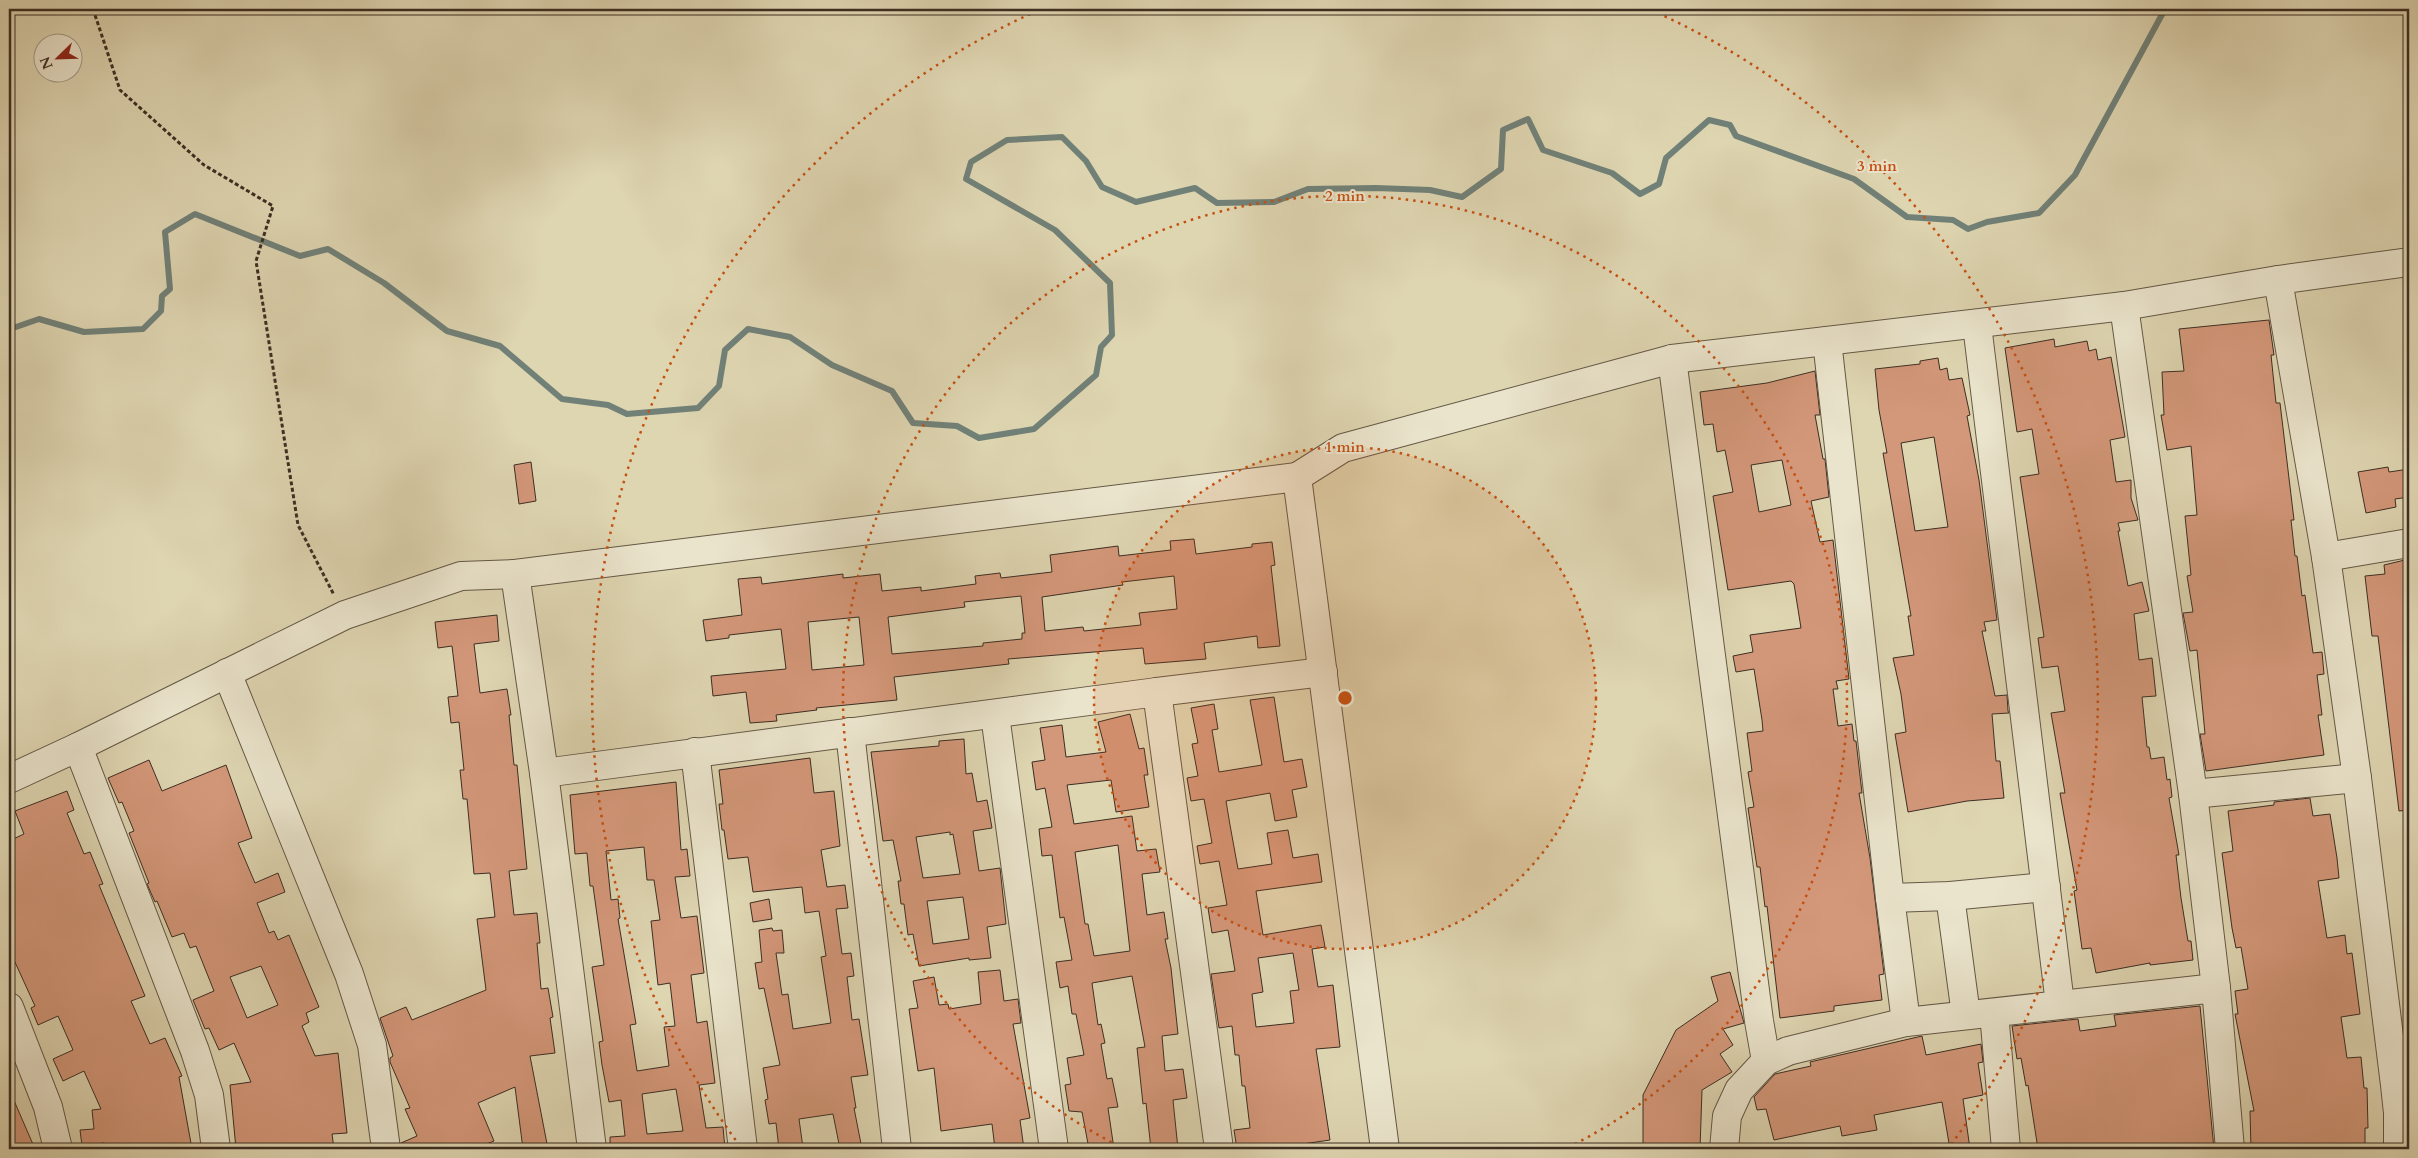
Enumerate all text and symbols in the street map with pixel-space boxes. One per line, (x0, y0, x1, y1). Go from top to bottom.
north arrow (32, 32, 82, 82)
text: N (35, 54, 58, 72)
text: 3 min (1857, 156, 1897, 176)
text: 2 min (1325, 186, 1365, 206)
text: 1 min (1325, 437, 1365, 457)
centre of rings (1336, 689, 1354, 707)

